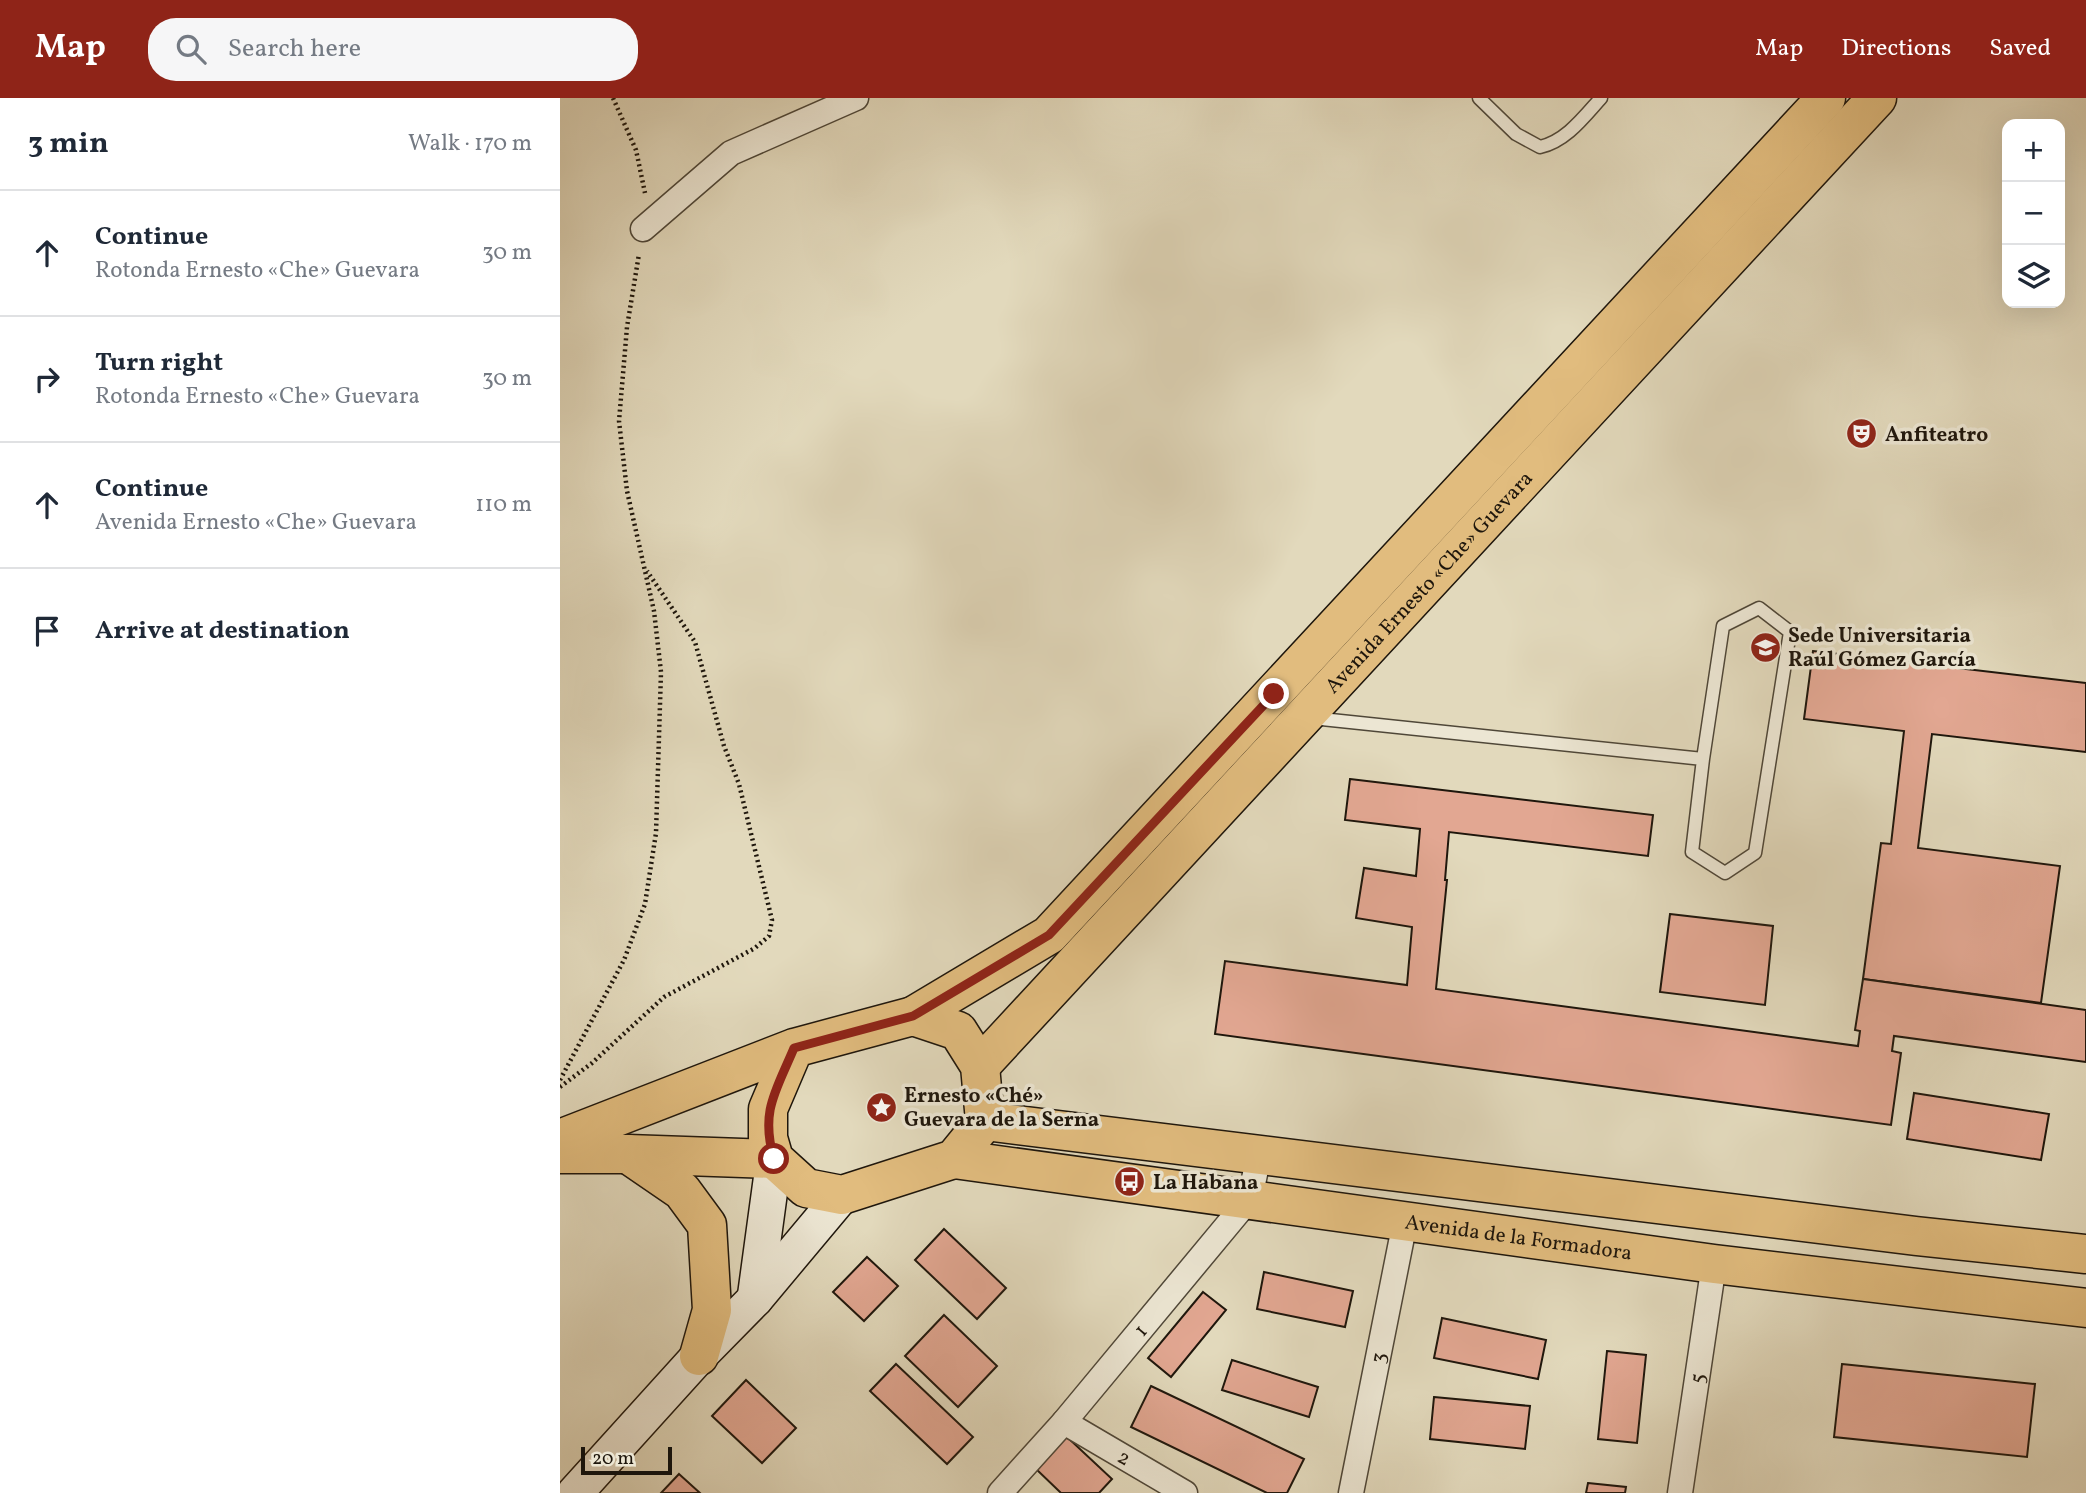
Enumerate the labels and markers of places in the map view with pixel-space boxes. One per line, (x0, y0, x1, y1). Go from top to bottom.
theatre icon: Anfiteatro (1845, 417, 1879, 451)
place label: Anfiteatro (1885, 421, 1988, 450)
place label: Sede Universitaria Raúl Gómez García (1788, 622, 1976, 675)
school or university icon: Sede Universitaria Raúl Gómez García (1748, 630, 1782, 664)
place label: Ernesto «Ché» Guevara de la Serna (904, 1082, 1099, 1135)
place icon: Ernesto «Ché» Guevara de la Serna (864, 1090, 898, 1124)
bus stop icon: La Habana (1113, 1165, 1147, 1199)
place label: La Habana (1153, 1169, 1259, 1198)

